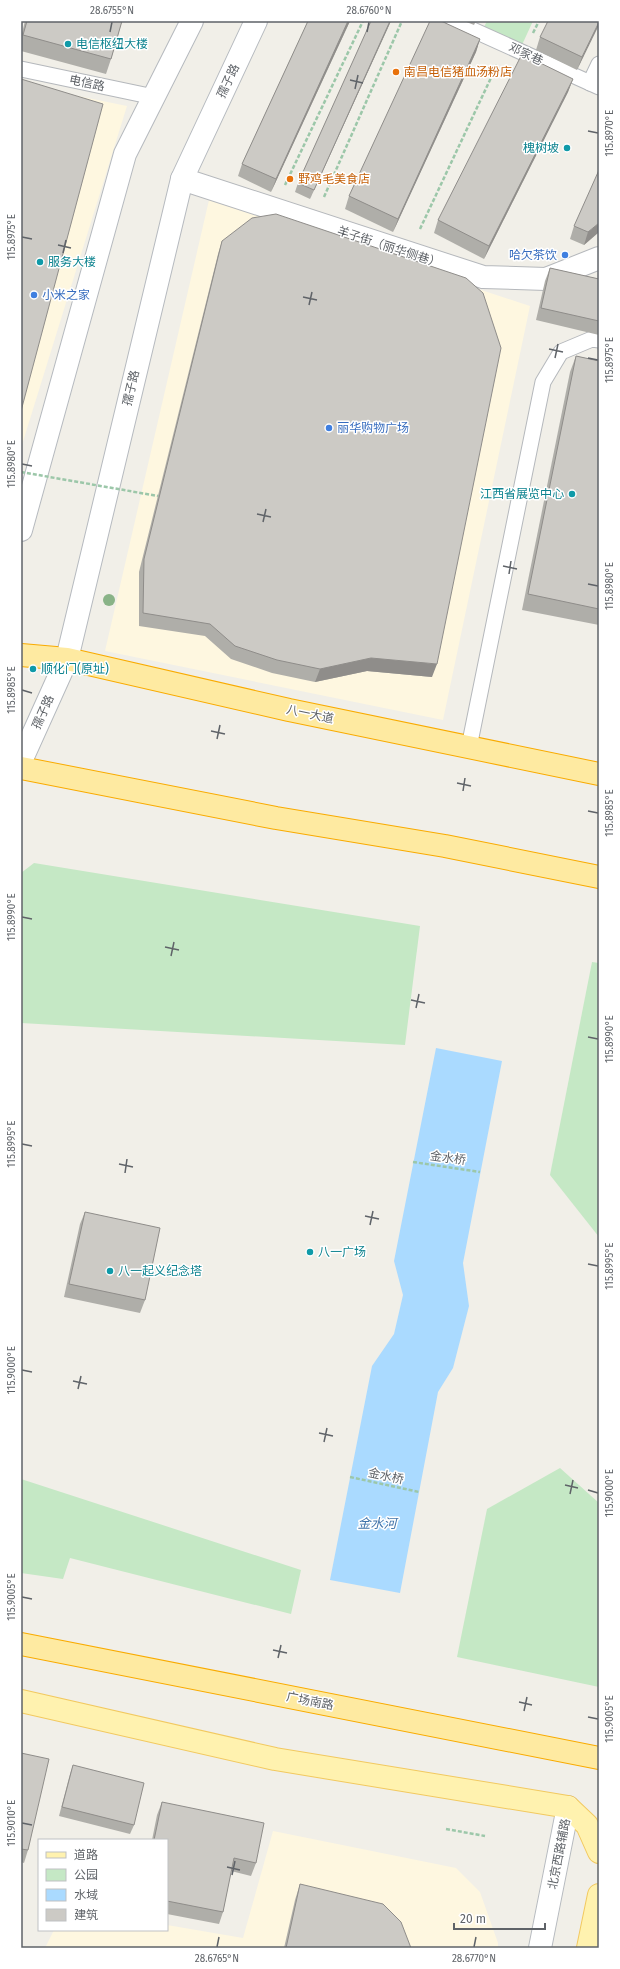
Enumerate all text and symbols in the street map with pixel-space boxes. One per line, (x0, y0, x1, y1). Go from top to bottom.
text: 28.6755°N (90, 5, 134, 17)
text: 28.6760°N (346, 5, 392, 17)
place label: 电信枢纽大楼 (76, 37, 148, 51)
marker: 电信枢纽大楼 (63, 39, 73, 49)
street label: 邓家巷 (507, 40, 545, 68)
street label: 孺子路 (214, 62, 242, 100)
place label: 南昌电信猪血汤粉店 (404, 65, 512, 79)
marker: 南昌电信猪血汤粉店 (391, 67, 401, 77)
street label: 电信路 (68, 72, 106, 94)
text: 115.8970°E (604, 110, 616, 156)
place label: 槐树坡 (523, 141, 559, 155)
marker: 槐树坡 (562, 143, 572, 153)
place label: 野鸡毛美食店 (298, 172, 370, 186)
marker: 野鸡毛美食店 (285, 174, 295, 184)
text: 115.8975°E (6, 214, 18, 260)
street label: 羊子街（丽华侧巷） (335, 224, 443, 270)
place label: 哈欠茶饮 (509, 248, 557, 262)
marker: 哈欠茶饮 (560, 250, 570, 260)
place label: 服务大楼 (48, 255, 96, 269)
marker: 服务大楼 (35, 257, 45, 267)
place label: 小米之家 (42, 288, 90, 302)
marker: 小米之家 (29, 290, 39, 300)
text: 115.8975°E (604, 337, 616, 383)
street label: 孺子路 (120, 369, 142, 407)
place label: 丽华购物广场 (337, 421, 409, 435)
marker: 丽华购物广场 (324, 423, 334, 433)
text: 115.8980°E (6, 440, 18, 488)
place label: 江西省展览中心 (480, 487, 564, 501)
marker: 江西省展览中心 (567, 489, 577, 499)
text: 115.8980°E (604, 562, 616, 610)
place label: 顺化门(原址) (41, 662, 109, 676)
marker: 顺化门(原址) (28, 664, 38, 674)
text: 115.8985°E (6, 666, 18, 714)
street label: 孺子路 (29, 693, 57, 731)
street label: 八一大道 (285, 702, 335, 726)
text: 115.8985°E (604, 789, 616, 837)
text: 115.8990°E (6, 893, 18, 941)
text: 115.8990°E (604, 1015, 616, 1063)
text: 115.8995°E (6, 1120, 18, 1168)
street label: 金水桥 (429, 1149, 467, 1167)
text: 115.8995°E (604, 1242, 616, 1290)
place label: 八一广场 (318, 1245, 366, 1259)
marker: 八一广场 (305, 1247, 315, 1257)
place label: 八一起义纪念塔 (118, 1264, 202, 1278)
marker: 八一起义纪念塔 (105, 1266, 115, 1276)
text: 115.9000°E (6, 1346, 18, 1394)
street label: 金水桥 (367, 1465, 405, 1487)
text: 115.9000°E (604, 1469, 616, 1517)
water label: 金水河 (357, 1516, 399, 1531)
text: 115.9005°E (6, 1573, 18, 1621)
street label: 广场南路 (285, 1690, 335, 1712)
text: 115.9005°E (604, 1695, 616, 1743)
text: 115.9010°E (6, 1800, 18, 1846)
street label: 北京西路辅路 (545, 1817, 573, 1891)
legend (38, 1839, 168, 1931)
text: 道路 (74, 1848, 98, 1862)
text: 公园 (74, 1868, 98, 1882)
text: 水域 (74, 1888, 98, 1902)
scale bar (454, 1905, 545, 1931)
text: 建筑 (74, 1908, 98, 1922)
text: 20 m (460, 1912, 486, 1926)
text: 28.6765°N (195, 1953, 239, 1965)
text: 28.6770°N (452, 1953, 496, 1965)

